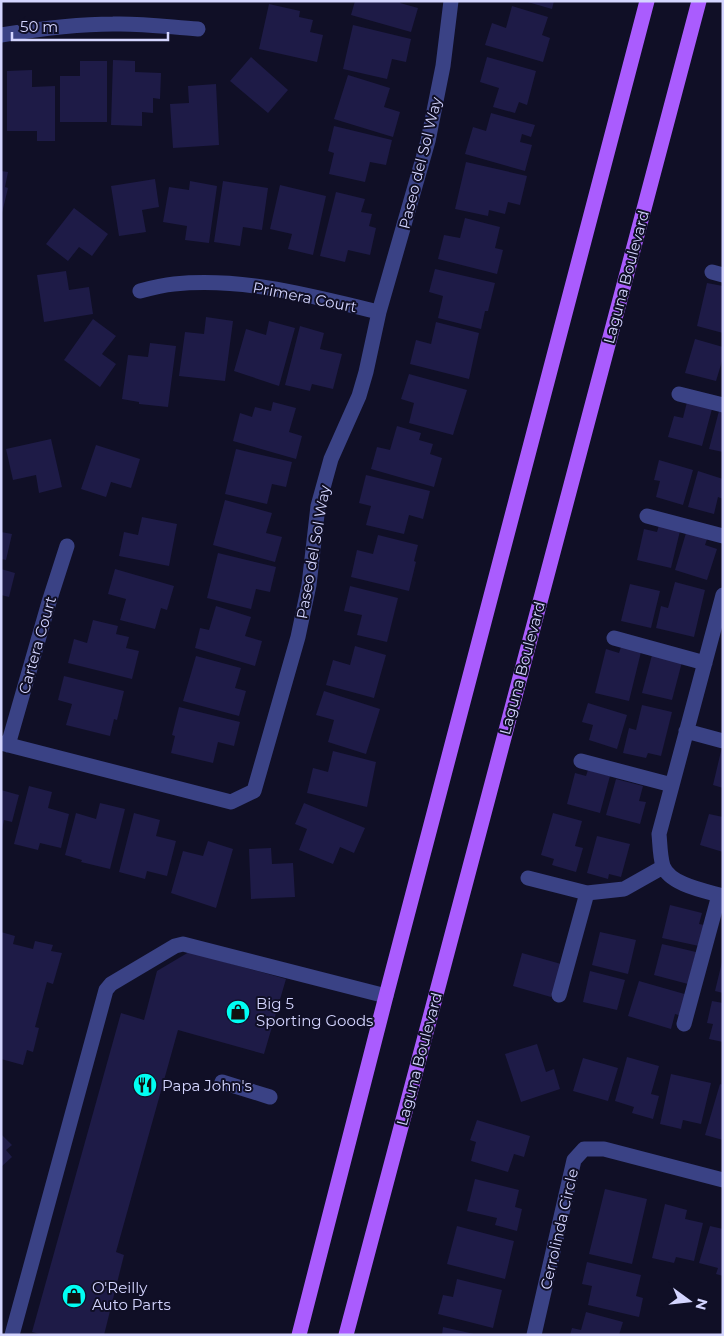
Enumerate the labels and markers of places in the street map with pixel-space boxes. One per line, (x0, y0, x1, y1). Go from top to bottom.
place label: Big 5 Sporting Goods (256, 994, 373, 1030)
shop icon: Big 5 Sporting Goods (225, 999, 251, 1025)
restaurant icon: Papa John's (132, 1072, 158, 1098)
place label: Papa John's (162, 1076, 252, 1095)
place label: O'Reilly Auto Parts (92, 1278, 171, 1314)
shop icon: O'Reilly Auto Parts (61, 1283, 87, 1309)

